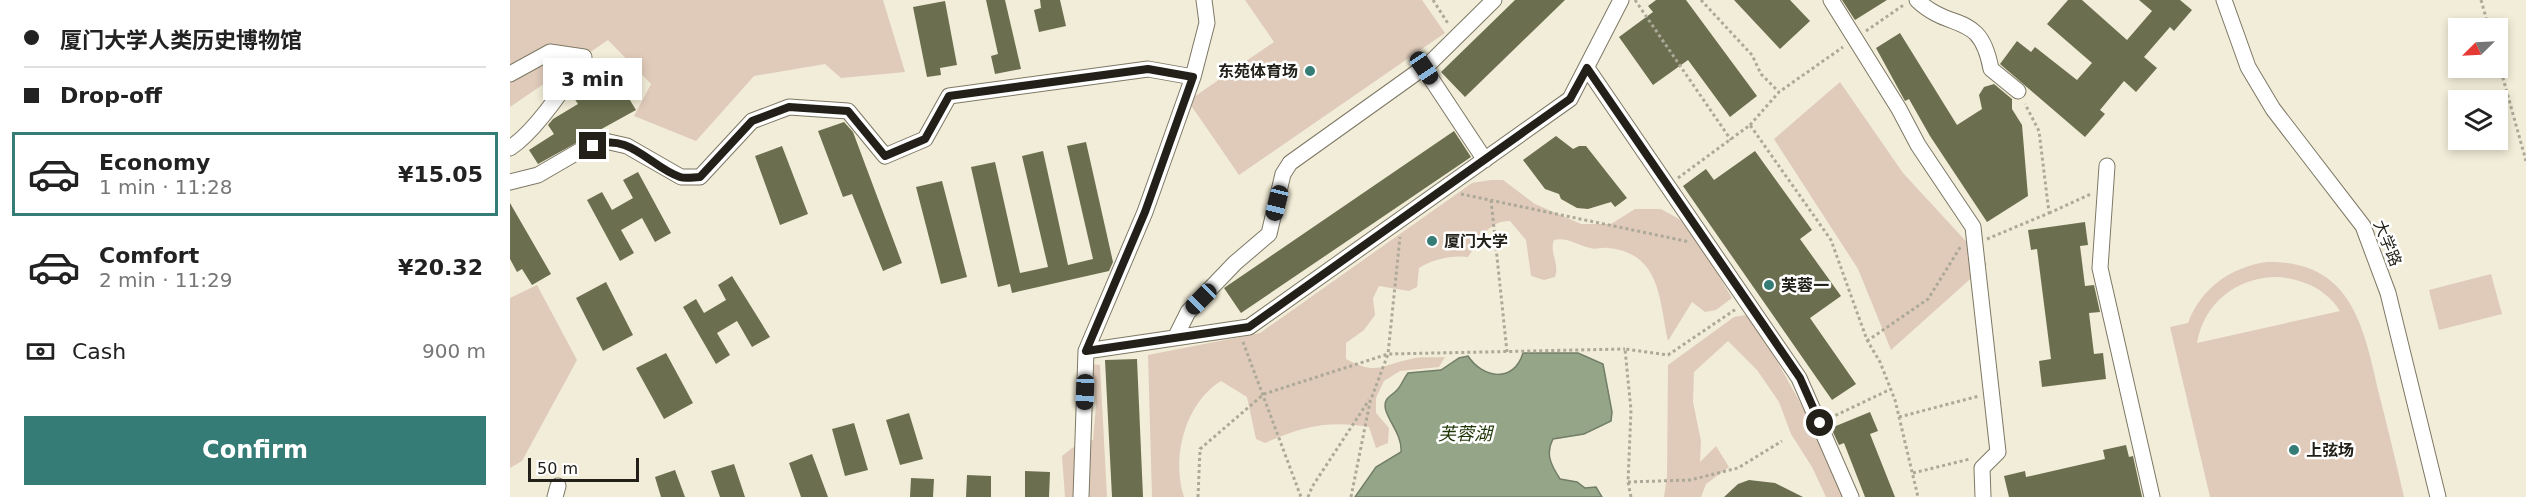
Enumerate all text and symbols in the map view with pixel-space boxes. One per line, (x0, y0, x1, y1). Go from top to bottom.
north arrow (2448, 18, 2508, 78)
map controls (2448, 18, 2508, 150)
text: 厦门大学人类历史博物馆 (60, 28, 302, 53)
car (1406, 48, 1442, 88)
callout: 3 min (544, 59, 642, 101)
place label: 东苑体育场 (1218, 62, 1298, 81)
marker: 东苑体育场 (1303, 64, 1317, 78)
text: 3 min (561, 67, 624, 91)
text: Drop-off (60, 83, 162, 108)
button: layers (2448, 90, 2508, 150)
route end (579, 132, 606, 159)
icon: car (27, 147, 81, 201)
text: Economy (99, 150, 210, 175)
text: ¥15.05 (398, 162, 483, 187)
text: 1 min · 11:28 (99, 175, 233, 199)
car (1264, 183, 1290, 223)
street label: 大学路 (2370, 217, 2405, 269)
place label: 厦门大学 (1444, 232, 1508, 251)
marker: 厦门大学 (1425, 234, 1439, 248)
icon: car (27, 240, 81, 294)
text: Comfort (99, 243, 199, 268)
text: ¥20.32 (398, 255, 483, 280)
text: 2 min · 11:29 (99, 268, 233, 292)
place label: 芙蓉一 (1781, 276, 1829, 295)
marker: 芙蓉一 (1762, 278, 1776, 292)
car (1182, 280, 1220, 318)
icon: cash (24, 335, 57, 368)
text: Cash (72, 339, 126, 364)
text: 900 m (422, 339, 486, 363)
car (1075, 374, 1095, 410)
route start (1806, 409, 1833, 436)
button: Confirm (24, 416, 486, 485)
water label: 芙蓉湖 (1438, 423, 1495, 444)
place label: 上弦场 (2306, 441, 2354, 460)
marker: 上弦场 (2287, 443, 2301, 457)
scale bar (528, 455, 639, 482)
text: 50 m (537, 459, 578, 478)

